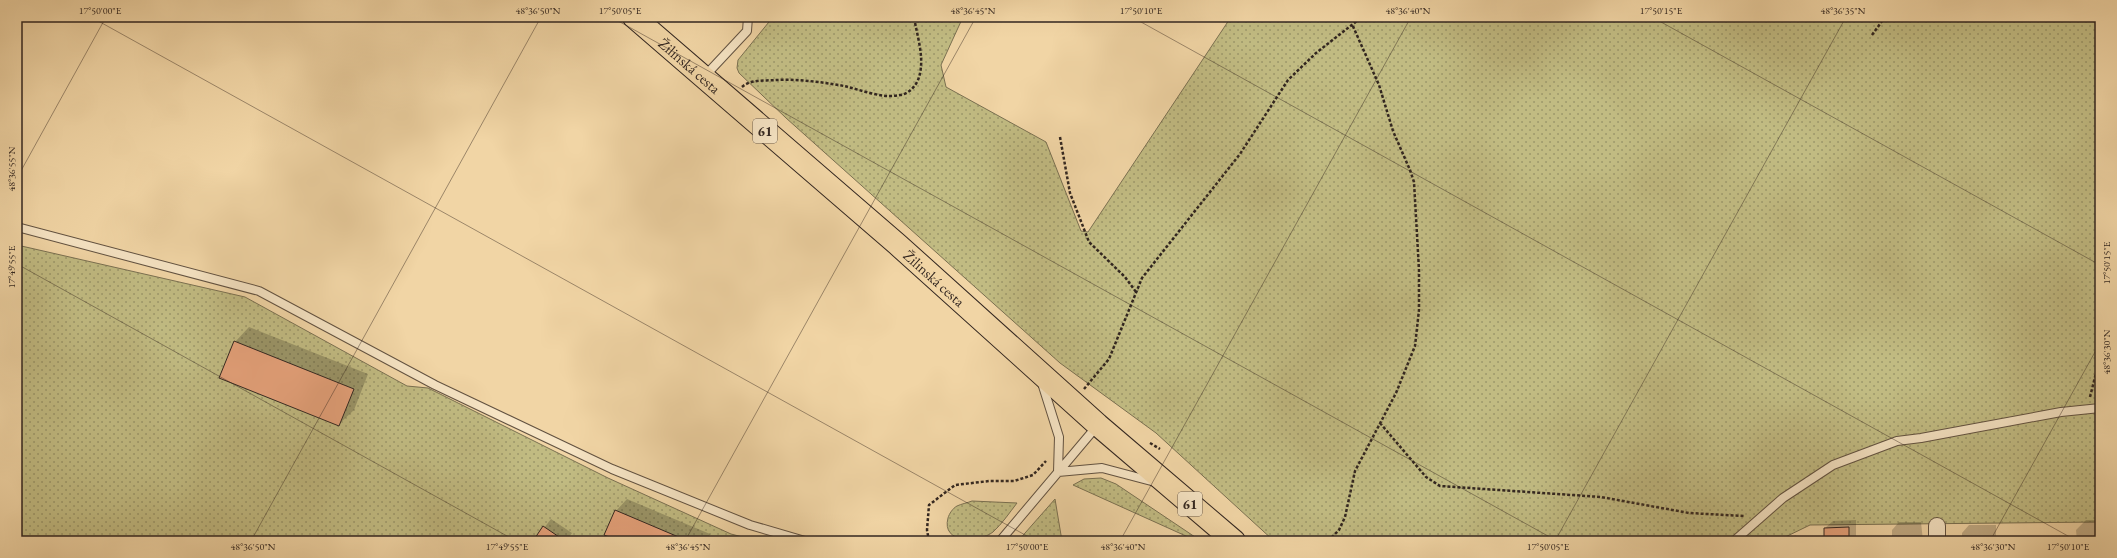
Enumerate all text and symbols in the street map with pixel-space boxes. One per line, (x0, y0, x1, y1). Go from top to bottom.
text: 17°50'00"E (79, 4, 122, 17)
text: 48°36'50"N (516, 4, 561, 17)
text: 17°50'05"E (599, 4, 642, 17)
text: 48°36'45"N (951, 4, 996, 17)
text: 17°50'10"E (1120, 4, 1163, 17)
text: 48°36'40"N (1386, 4, 1431, 17)
text: 17°50'15"E (1640, 4, 1683, 17)
text: 48°36'35"N (1821, 4, 1866, 17)
street label: Žilinská cesta (655, 33, 725, 97)
road number: 61 (753, 119, 777, 143)
text: 48°36'55"N (5, 146, 18, 191)
text: 17°50'15"E (2100, 241, 2113, 284)
text: 17°49'55"E (5, 245, 18, 288)
street label: Žilinská cesta (900, 245, 969, 310)
text: 48°36'30"N (2100, 329, 2113, 374)
road number: 61 (1178, 492, 1202, 516)
text: 48°36'50"N (231, 540, 276, 553)
text: 17°49'55"E (486, 540, 529, 553)
text: 48°36'45"N (666, 540, 711, 553)
text: 17°50'00"E (1006, 540, 1049, 553)
text: 48°36'40"N (1101, 540, 1146, 553)
text: 17°50'05"E (1527, 540, 1570, 553)
text: 48°36'30"N (1971, 540, 2016, 553)
text: 17°50'10"E (2047, 540, 2090, 553)

